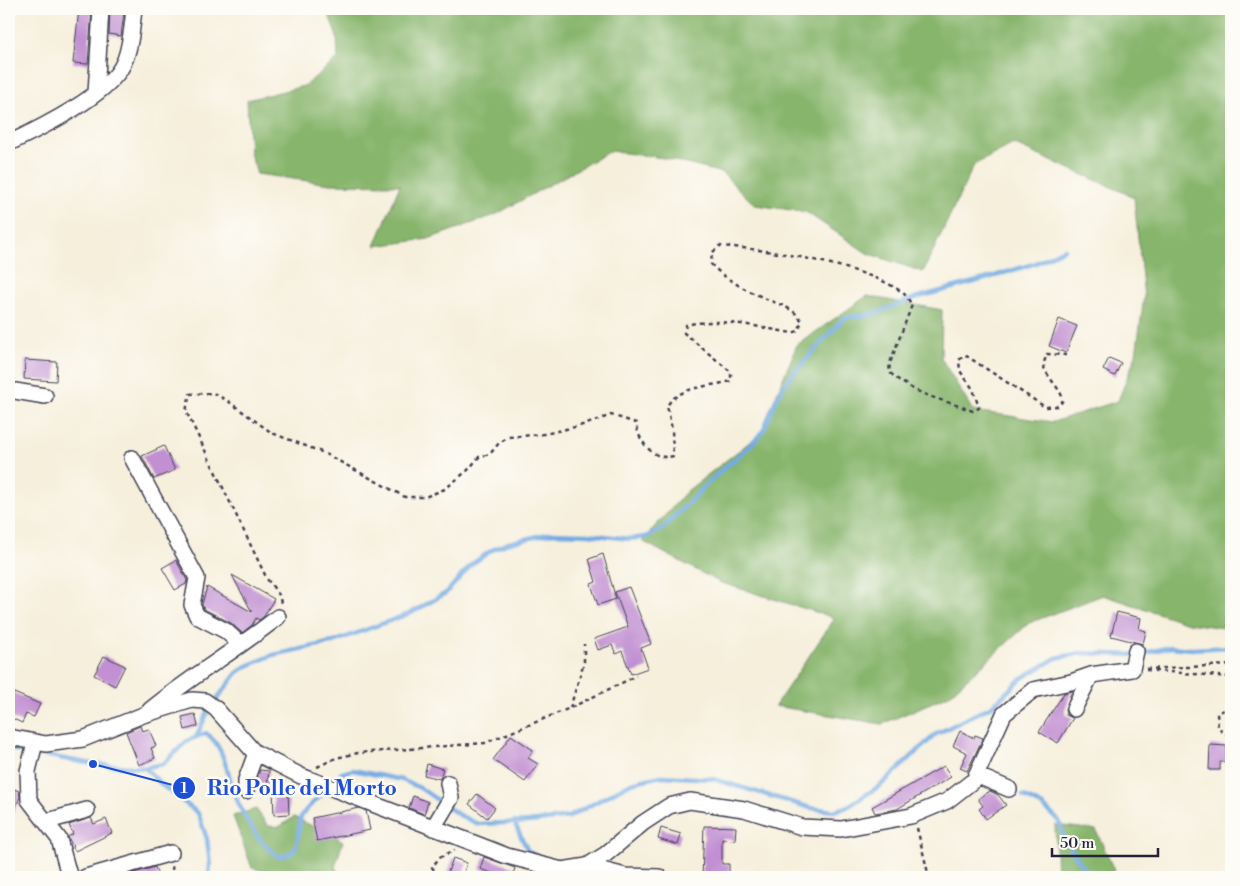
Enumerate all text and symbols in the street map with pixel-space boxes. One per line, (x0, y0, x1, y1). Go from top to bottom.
callout: Rio Polle del Morto (172, 770, 407, 806)
text: Rio Polle del Morto (207, 776, 397, 802)
text: 1 (180, 779, 188, 798)
scale bar (1052, 826, 1159, 858)
text: 50 m (1060, 834, 1094, 853)

